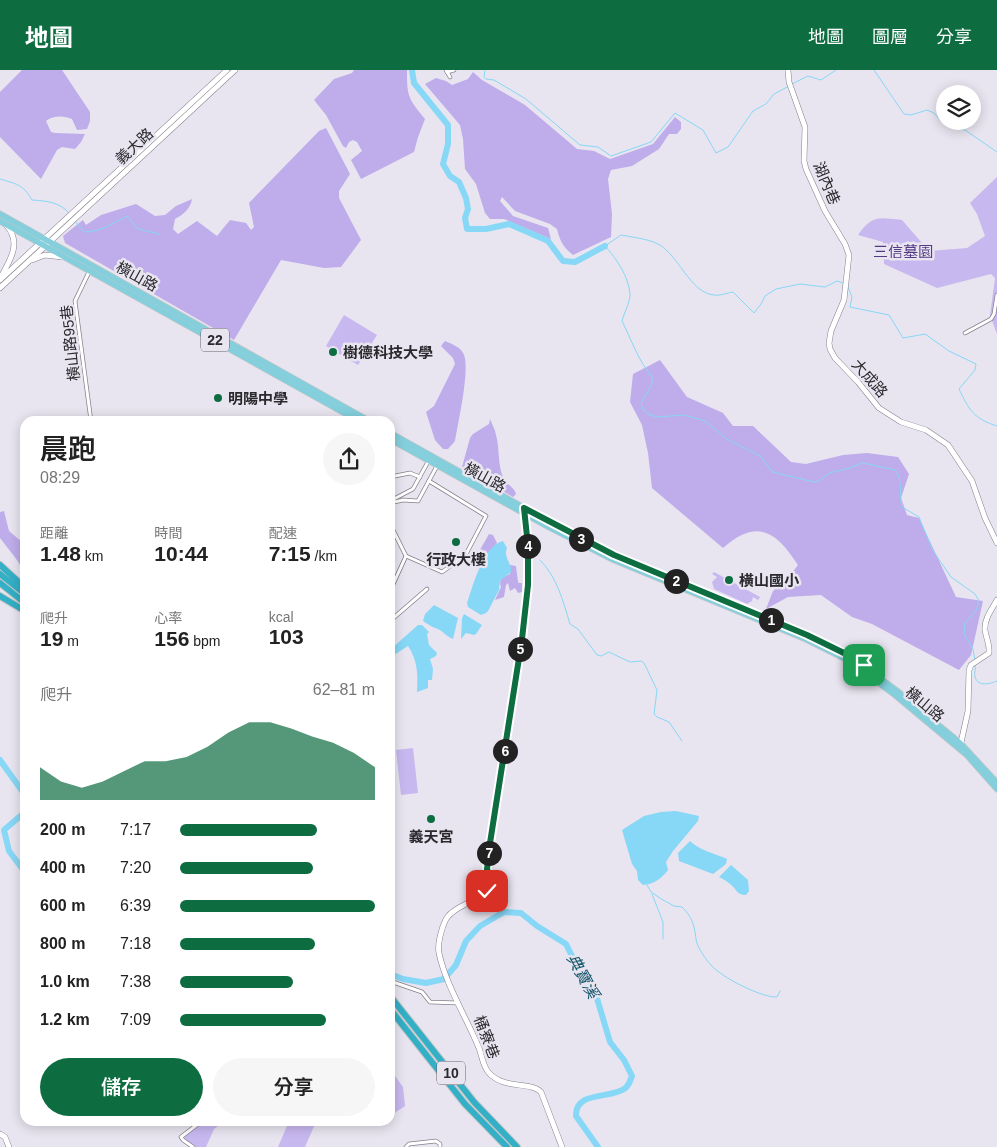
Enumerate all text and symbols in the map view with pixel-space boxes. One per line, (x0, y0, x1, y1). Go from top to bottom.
text: 地圖 (25, 24, 73, 51)
text: 地圖 (808, 27, 844, 47)
text: 圖層 (872, 27, 908, 47)
text: 分享 (936, 27, 972, 47)
map controls (936, 85, 981, 130)
button: layers (936, 85, 981, 130)
street label: 義大路 (112, 124, 156, 168)
street label: 湖內巷 (810, 159, 844, 207)
park label: 三信墓園 (873, 243, 933, 260)
street label: 橫山路 (113, 258, 161, 294)
street label: 橫山路95巷 (58, 304, 82, 382)
road number: 22 (201, 328, 229, 352)
place label: 樹德科技大學 (343, 344, 433, 361)
marker: 樹德科技大學 (327, 346, 339, 358)
street label: 大成路 (849, 355, 891, 401)
place label: 明陽中學 (228, 390, 288, 407)
marker: 明陽中學 (212, 392, 224, 404)
button: share (323, 433, 375, 485)
text: 晨跑 (40, 434, 96, 465)
street label: 橫山路 (461, 459, 509, 495)
text: 08:29 (40, 469, 80, 486)
text: 距離 (40, 525, 68, 541)
text: 時間 (154, 525, 182, 541)
text: 配速 (269, 525, 297, 541)
pin: 3 (568, 526, 594, 552)
text: 3 (578, 531, 585, 547)
pin: 4 (516, 534, 540, 558)
marker: 行政大樓 (450, 536, 462, 548)
text: 4 (525, 538, 532, 554)
text: 1.48 (40, 542, 81, 565)
text: 10:44 (154, 542, 208, 565)
text: 7:15 (269, 542, 311, 565)
text: km (81, 548, 103, 564)
text: /km (311, 548, 337, 564)
place label: 行政大樓 (426, 551, 486, 568)
pin: 2 (664, 568, 688, 594)
place label: 橫山國小 (739, 572, 800, 589)
text: 2 (673, 573, 680, 589)
marker: 橫山國小 (723, 574, 735, 586)
pin: 1 (758, 608, 784, 632)
text: kcal (269, 609, 294, 625)
text: 爬升 (40, 610, 68, 626)
text: 心率 (154, 610, 182, 626)
text: 1 (768, 612, 775, 628)
text: 103 (269, 625, 304, 648)
text: 19 (40, 627, 63, 650)
text: 156 (154, 627, 189, 650)
text: m (63, 633, 79, 649)
text: bpm (189, 633, 221, 649)
pin: 5 (508, 636, 532, 662)
text: 5 (517, 641, 524, 657)
pin (843, 644, 885, 686)
icon: arrive (850, 651, 878, 679)
text: 62–81 m (313, 681, 375, 698)
street label: 橫山路 (902, 683, 948, 725)
text: 爬升 (40, 686, 72, 703)
pin: 6 (492, 738, 518, 764)
text: 6 (502, 743, 509, 759)
marker: 義天宮 (425, 813, 437, 825)
text: 200 m (40, 821, 85, 838)
text: 7:17 (120, 821, 151, 838)
place label: 義天宮 (408, 828, 454, 845)
pin: 7 (476, 840, 502, 866)
text: 7 (486, 845, 493, 861)
text: 400 m (40, 859, 85, 876)
text: 7:20 (120, 859, 151, 876)
pin (466, 870, 508, 912)
icon: check (473, 877, 501, 905)
text: 600 m (40, 897, 85, 914)
text: 6:39 (120, 897, 151, 914)
text: 800 m (40, 935, 85, 952)
text: 7:18 (120, 935, 151, 952)
water label: 典寶溪 (564, 951, 603, 1003)
text: 1.0 km (40, 973, 90, 990)
text: 7:38 (120, 973, 151, 990)
text: 1.2 km (40, 1011, 90, 1028)
text: 7:09 (120, 1011, 151, 1028)
street label: 桶寮巷 (471, 1013, 503, 1061)
button: 儲存 (40, 1058, 203, 1116)
button: 分享 (213, 1058, 375, 1116)
road number: 10 (437, 1061, 465, 1084)

